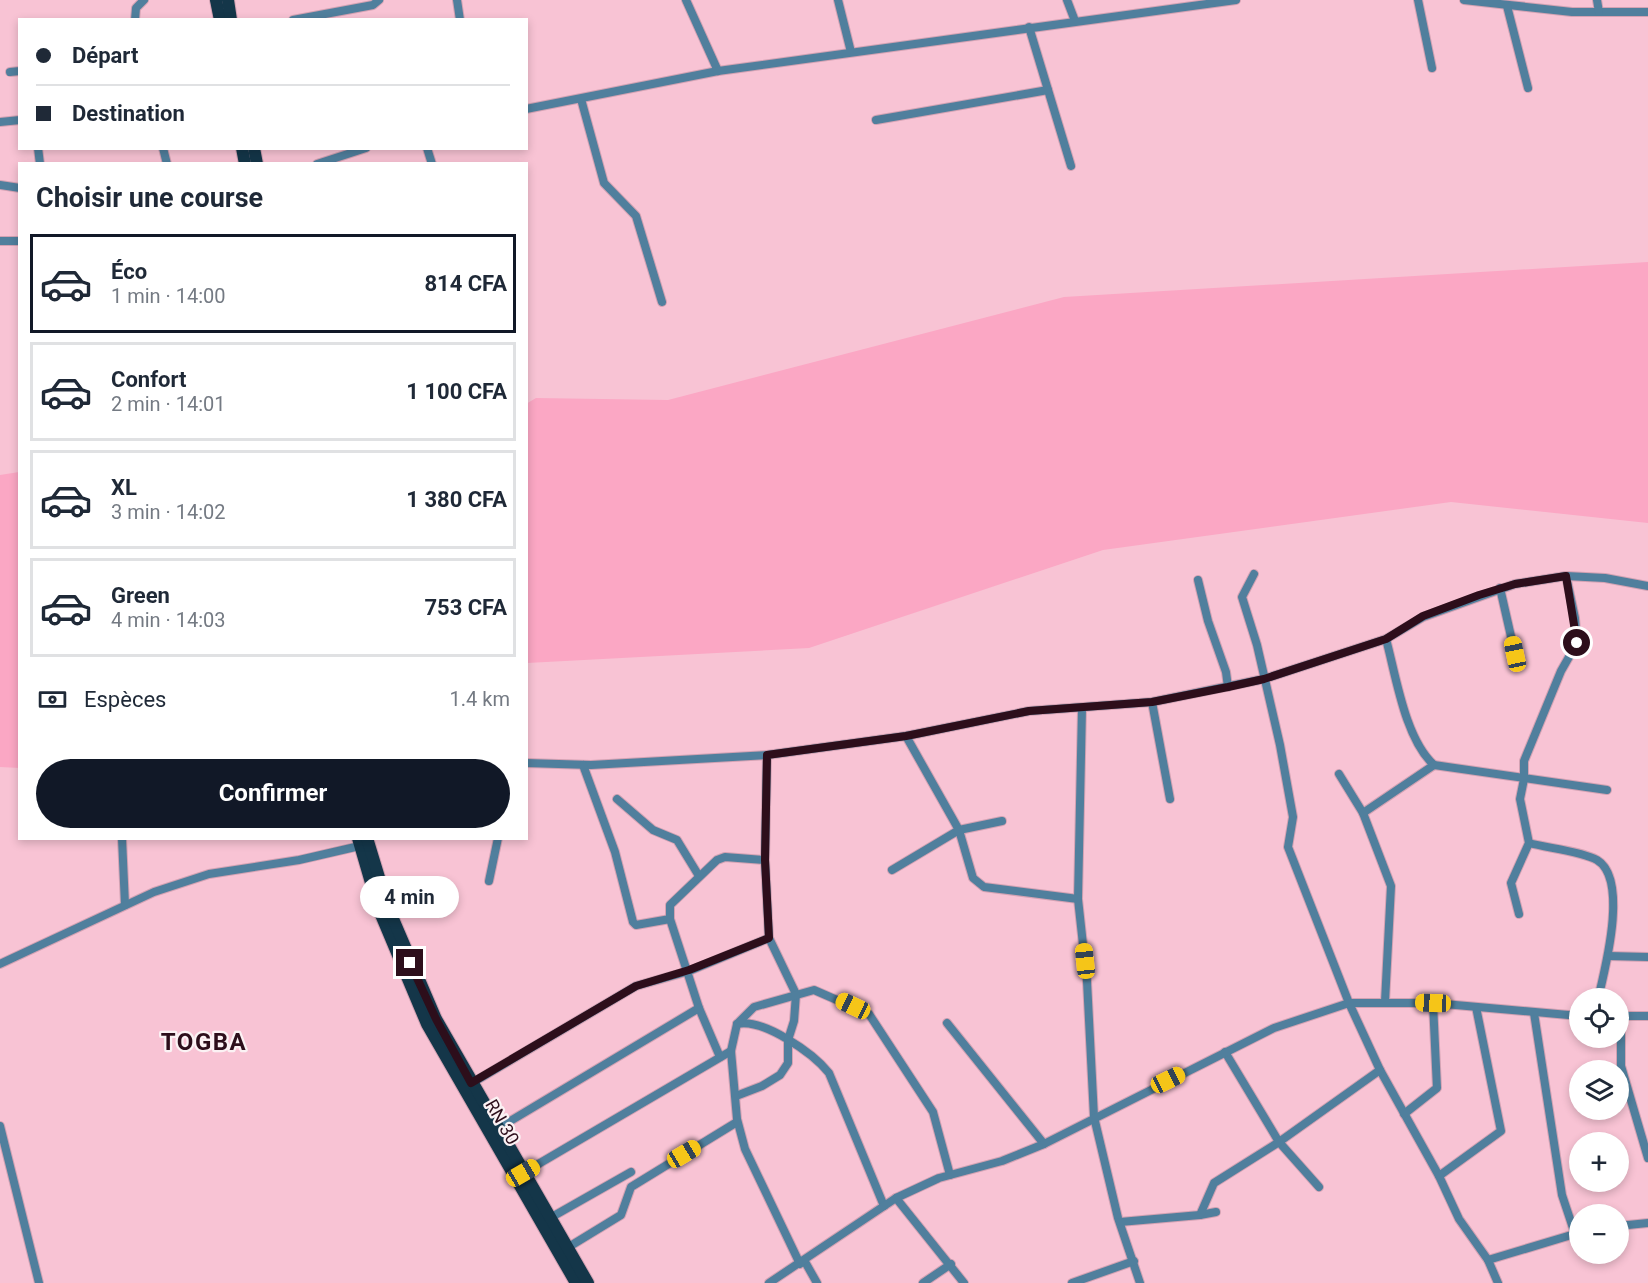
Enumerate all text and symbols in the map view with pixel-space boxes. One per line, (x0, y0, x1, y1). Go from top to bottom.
text: Départ (72, 43, 138, 68)
text: Destination (72, 101, 185, 126)
text: Choisir une course (36, 182, 263, 214)
icon: car (39, 257, 93, 311)
text: Éco (111, 259, 147, 284)
text: 814 CFA (424, 271, 507, 296)
text: 1 min · 14:00 (111, 284, 226, 308)
icon: car (39, 365, 93, 419)
text: Confort (111, 367, 186, 392)
text: 1 100 CFA (406, 379, 507, 404)
text: 2 min · 14:01 (111, 392, 226, 416)
icon: car (39, 473, 93, 527)
text: XL (111, 475, 137, 500)
text: 1 380 CFA (406, 487, 507, 512)
text: 3 min · 14:02 (111, 500, 226, 524)
icon: car (39, 581, 93, 635)
text: Green (111, 583, 170, 608)
text: 753 CFA (424, 595, 507, 620)
text: 4 min · 14:03 (111, 608, 226, 632)
route start (1563, 629, 1590, 656)
car (1502, 635, 1528, 673)
icon: cash (36, 683, 69, 716)
text: Espèces (84, 687, 166, 712)
text: 1.4 km (450, 687, 510, 711)
button: Confirmer (36, 759, 510, 828)
callout: 4 min (360, 876, 460, 918)
text: 4 min (384, 885, 435, 909)
car (1074, 942, 1096, 980)
route end (396, 949, 423, 976)
map controls (1569, 988, 1629, 1264)
button: locate (1569, 988, 1629, 1048)
car (833, 990, 873, 1022)
car (1415, 993, 1451, 1013)
district label: TOGBA (161, 1028, 247, 1056)
button: layers (1569, 1060, 1629, 1120)
car (1148, 1064, 1188, 1096)
street label: RN 30 (481, 1095, 524, 1148)
button: + (1569, 1132, 1629, 1192)
car (664, 1137, 704, 1171)
car (503, 1156, 543, 1190)
button: − (1569, 1204, 1629, 1264)

